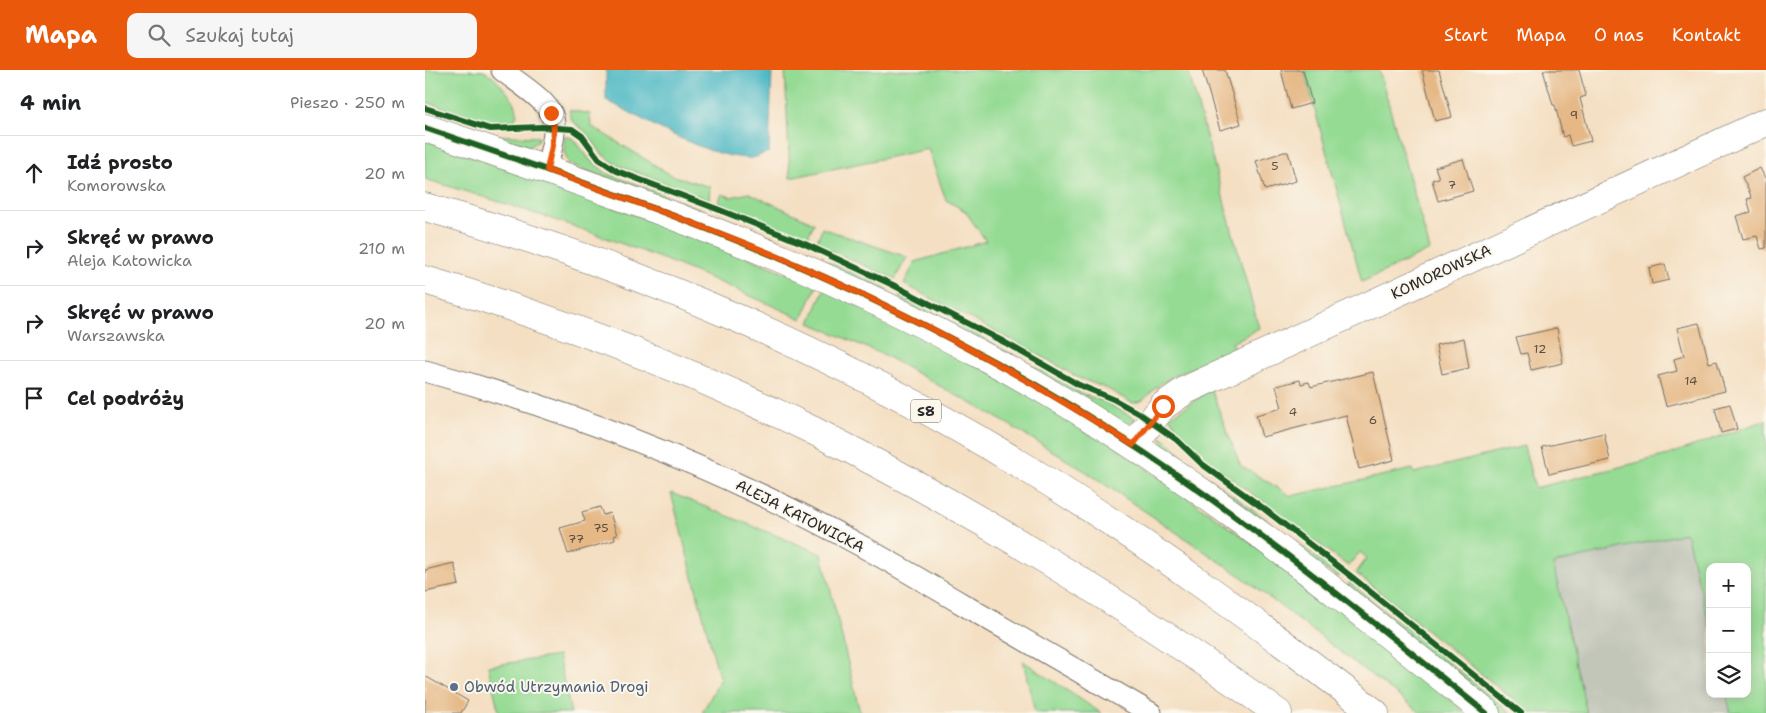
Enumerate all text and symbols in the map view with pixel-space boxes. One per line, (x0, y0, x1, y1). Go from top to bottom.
search box (127, 13, 477, 58)
text: Mapa (25, 19, 97, 51)
icon: search (145, 21, 173, 49)
text: Szukaj tutaj (185, 23, 294, 48)
text: Start (1444, 23, 1488, 47)
text: Mapa (1516, 23, 1566, 47)
text: O nas (1594, 23, 1644, 47)
text: Kontakt (1672, 23, 1741, 47)
text: 4 min (20, 89, 81, 117)
text: Pieszo · 250 m (290, 92, 405, 113)
route end (540, 102, 563, 125)
house number: 9 (1570, 107, 1578, 123)
text: Idź prosto (67, 150, 173, 175)
house number: 5 (1271, 158, 1279, 174)
icon: ahead (20, 159, 48, 187)
text: 20 m (364, 163, 405, 184)
text: Komorowska (67, 175, 166, 196)
house number: 7 (1448, 177, 1456, 193)
text: Skręć w prawo (67, 225, 214, 250)
icon: right (20, 234, 48, 262)
text: 210 m (358, 238, 405, 259)
street label: KOMOROWSKA (1388, 240, 1495, 304)
text: Aleja Katowicka (67, 250, 192, 271)
text: Skręć w prawo (67, 300, 214, 325)
icon: right (20, 309, 48, 337)
text: 20 m (364, 313, 405, 334)
text: Warszawska (67, 325, 165, 346)
house number: 12 (1534, 341, 1546, 357)
house number: 14 (1685, 373, 1697, 389)
icon: arrive (20, 384, 48, 412)
text: Cel podróży (67, 386, 184, 411)
route start (1152, 395, 1175, 418)
road number: S8 (911, 400, 941, 422)
house number: 4 (1289, 404, 1297, 420)
house number: 6 (1369, 412, 1377, 428)
street label: ALEJA KATOWICKA (732, 475, 868, 557)
house number: 75 (593, 520, 609, 536)
house number: 77 (568, 531, 584, 547)
map controls (1706, 563, 1751, 698)
button: + (1706, 563, 1751, 608)
button: − (1706, 608, 1751, 653)
button: layers (1706, 653, 1751, 698)
place label: Obwód Utrzymania Drogi (464, 677, 649, 697)
marker: Obwód Utrzymania Drogi (448, 681, 460, 693)

